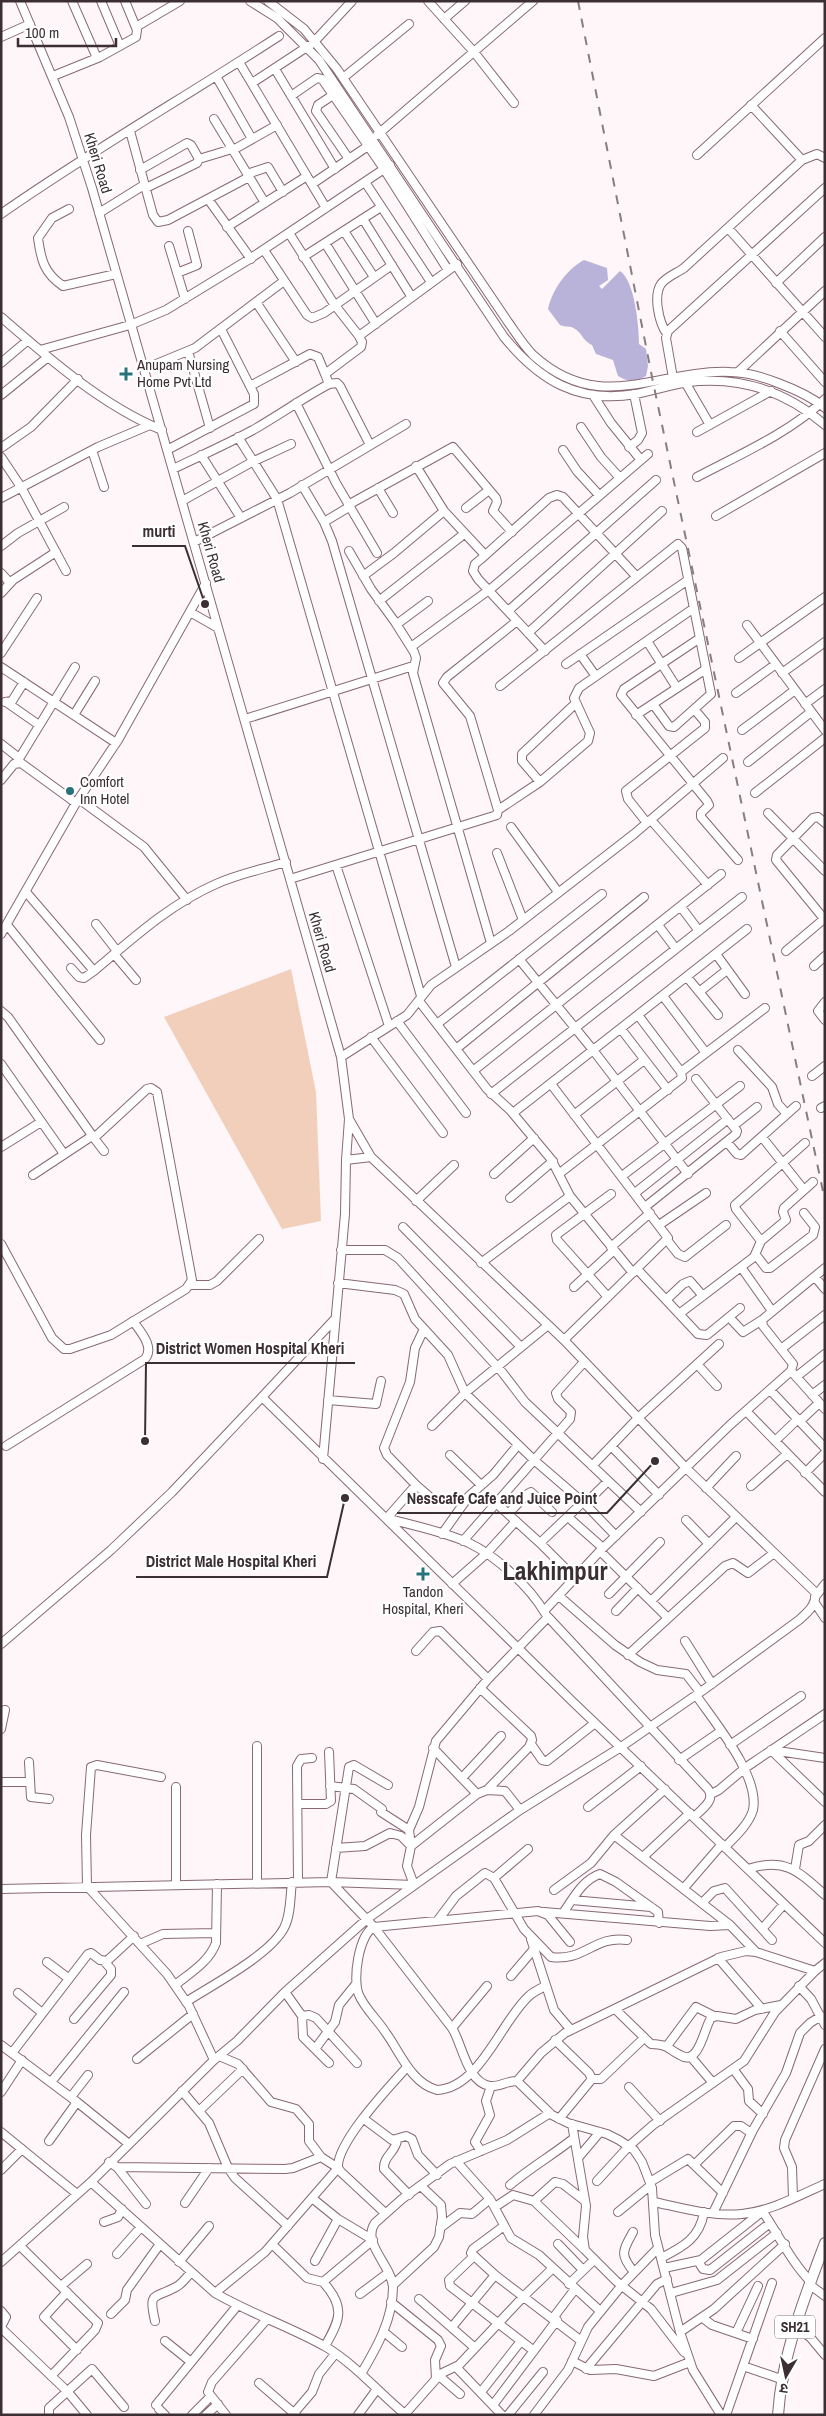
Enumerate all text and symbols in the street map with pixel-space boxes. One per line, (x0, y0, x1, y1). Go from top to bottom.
scale bar (18, 15, 115, 47)
text: 100 m (25, 22, 59, 43)
street label: Kheri Road (79, 130, 118, 196)
place label: Anupam Nursing Home Pvt Ltd (136, 354, 229, 392)
marker: Anupam Nursing Home Pvt Ltd (119, 367, 133, 381)
callout: murti (132, 515, 185, 546)
street label: Kheri Road (193, 519, 230, 585)
text: murti (143, 520, 175, 542)
place label: Comfort Inn Hotel (80, 771, 129, 809)
marker: Comfort Inn Hotel (64, 785, 76, 797)
street label: Kheri Road (304, 909, 341, 975)
callout: District Women Hospital Kheri (146, 1332, 355, 1363)
text: District Women Hospital Kheri (156, 1337, 344, 1359)
callout: Nesscafe Cafe and Juice Point (397, 1482, 607, 1513)
text: Nesscafe Cafe and Juice Point (407, 1487, 598, 1509)
callout: District Male Hospital Kheri (136, 1546, 327, 1577)
text: District Male Hospital Kheri (146, 1550, 316, 1572)
district label: Lakhimpur (503, 1554, 607, 1588)
marker: Tandon Hospital, Kheri (416, 1567, 430, 1581)
place label: Tandon Hospital, Kheri (382, 1581, 464, 1619)
road number: SH21 (775, 2316, 815, 2338)
north arrow (761, 2351, 811, 2401)
text: उ (778, 2379, 789, 2398)

